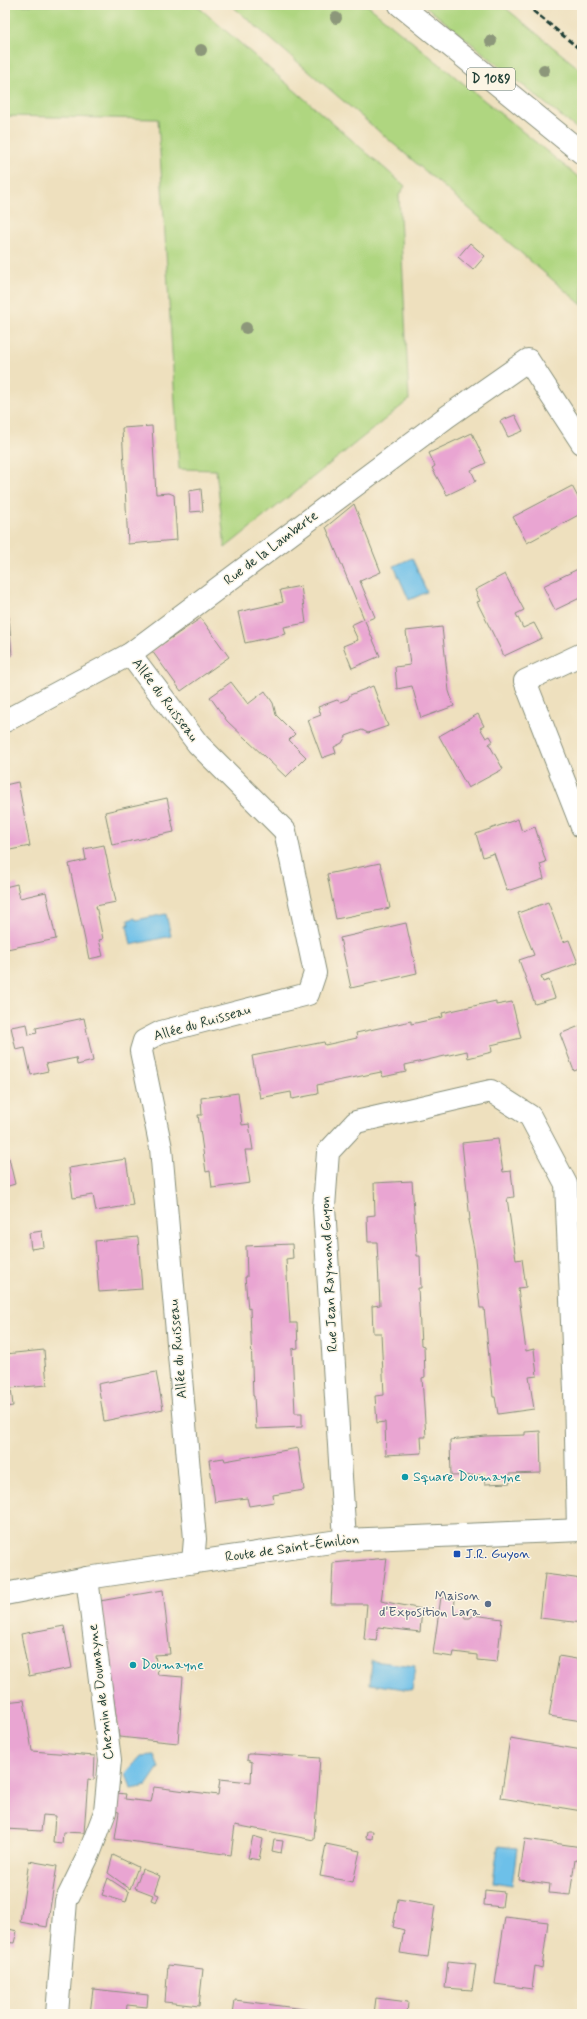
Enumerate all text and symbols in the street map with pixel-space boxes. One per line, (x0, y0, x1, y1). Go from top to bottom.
road number: D 1089 (467, 68, 515, 90)
street label: Rue de la Lamberte (220, 507, 322, 589)
street label: Allée du Ruisseau (128, 655, 202, 745)
street label: Allée du Ruisseau (152, 1001, 252, 1045)
street label: Rue Jean Raymond Guyon (316, 1196, 342, 1352)
street label: Allée du Ruisseau (165, 1298, 191, 1400)
place label: Square Doumayne (413, 1468, 521, 1486)
marker: Square Doumayne (400, 1472, 410, 1482)
street label: Route de Saint-Émilion (224, 1530, 360, 1566)
place label: J.R. Guyon (465, 1545, 530, 1563)
marker: J.R. Guyon (452, 1549, 462, 1559)
place label: Maison d'Exposition Lara (379, 1587, 481, 1621)
marker: Maison d'Exposition Lara (483, 1599, 493, 1609)
street label: Chemin de Doumayne (84, 1623, 118, 1761)
place label: Doumayne (141, 1656, 204, 1674)
marker: Doumayne (128, 1660, 138, 1670)

